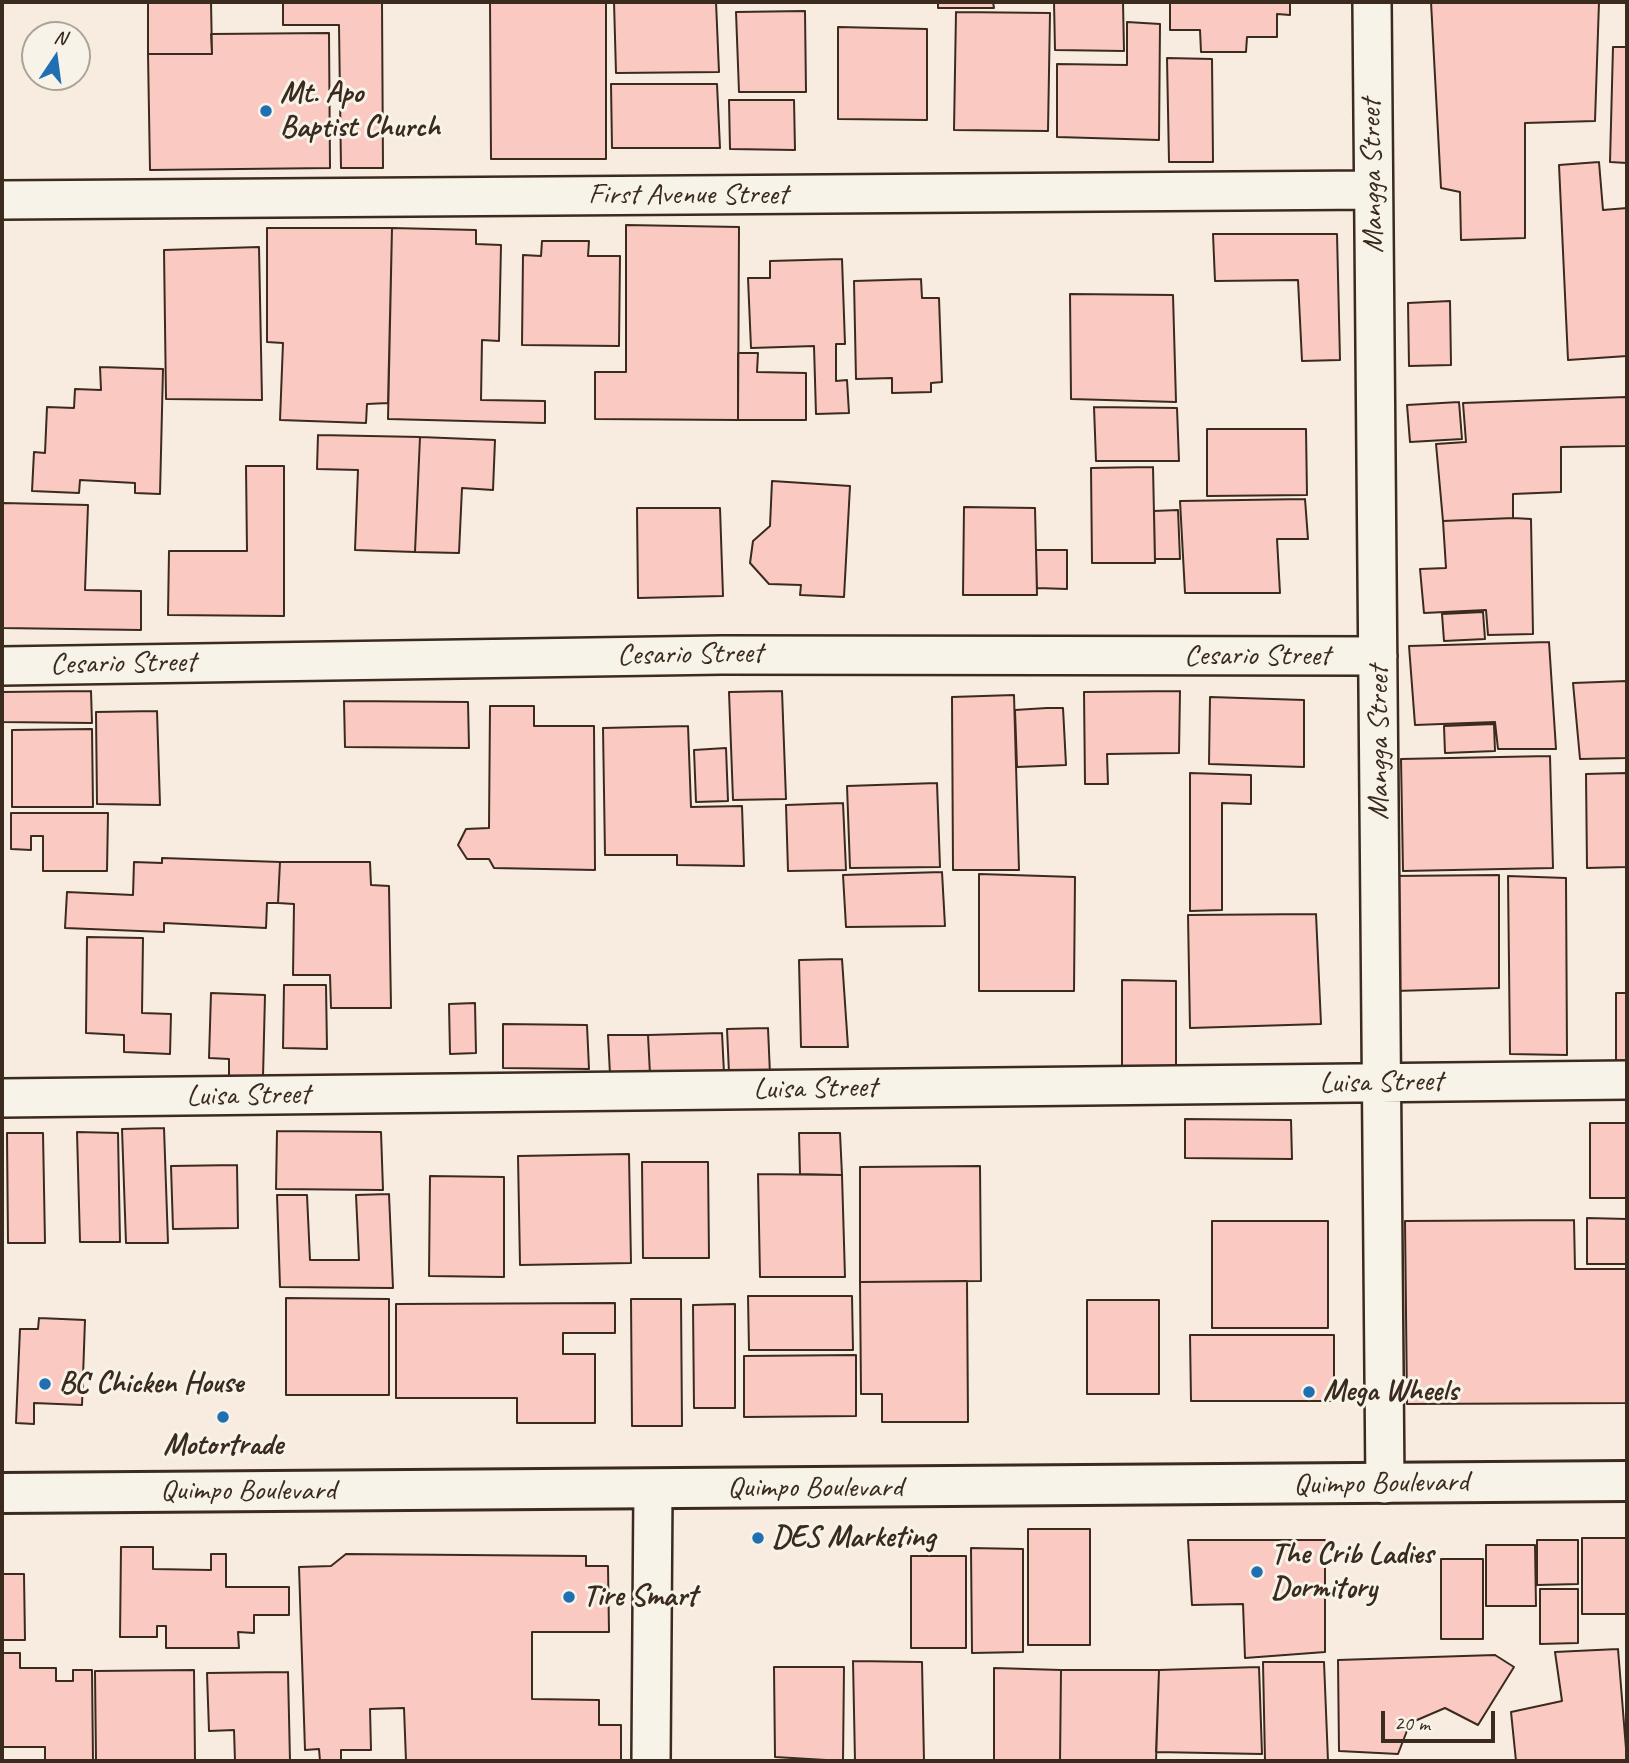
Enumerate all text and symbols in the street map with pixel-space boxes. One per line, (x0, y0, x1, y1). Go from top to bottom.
north arrow (21, 21, 91, 91)
text: N (52, 24, 69, 51)
place label: Mt. Apo Baptist Church (280, 76, 440, 146)
street label: Mangga Street (1354, 99, 1392, 253)
marker: Mt. Apo Baptist Church (258, 103, 274, 119)
street label: First Avenue Street (588, 177, 788, 213)
street label: Cesario Street (617, 636, 763, 674)
street label: Cesario Street (1184, 638, 1330, 674)
street label: Cesario Street (50, 645, 196, 683)
street label: Mangga Street (1361, 666, 1397, 820)
street label: Luisa Street (1319, 1064, 1443, 1102)
street label: Luisa Street (753, 1070, 877, 1108)
street label: Luisa Street (186, 1077, 310, 1115)
place label: BC Chicken House (59, 1366, 243, 1402)
place label: Mega Wheels (1323, 1374, 1458, 1410)
marker: BC Chicken House (37, 1376, 53, 1392)
marker: Mega Wheels (1301, 1384, 1317, 1400)
marker: Motortrade (215, 1409, 231, 1425)
place label: Motortrade (163, 1428, 283, 1464)
street label: Quimpo Boulevard (1293, 1464, 1469, 1504)
street label: Quimpo Boulevard (727, 1470, 903, 1506)
street label: Quimpo Boulevard (160, 1473, 336, 1509)
place label: DES Marketing (772, 1520, 935, 1556)
marker: DES Marketing (750, 1530, 766, 1546)
place label: The Crib Ladies Dormitory (1271, 1537, 1433, 1608)
marker: The Crib Ladies Dormitory (1249, 1564, 1265, 1580)
place label: Tire Smart (583, 1579, 697, 1615)
marker: Tire Smart (561, 1589, 577, 1605)
scale bar (1384, 1696, 1498, 1740)
text: 20 m (1394, 1710, 1430, 1736)

